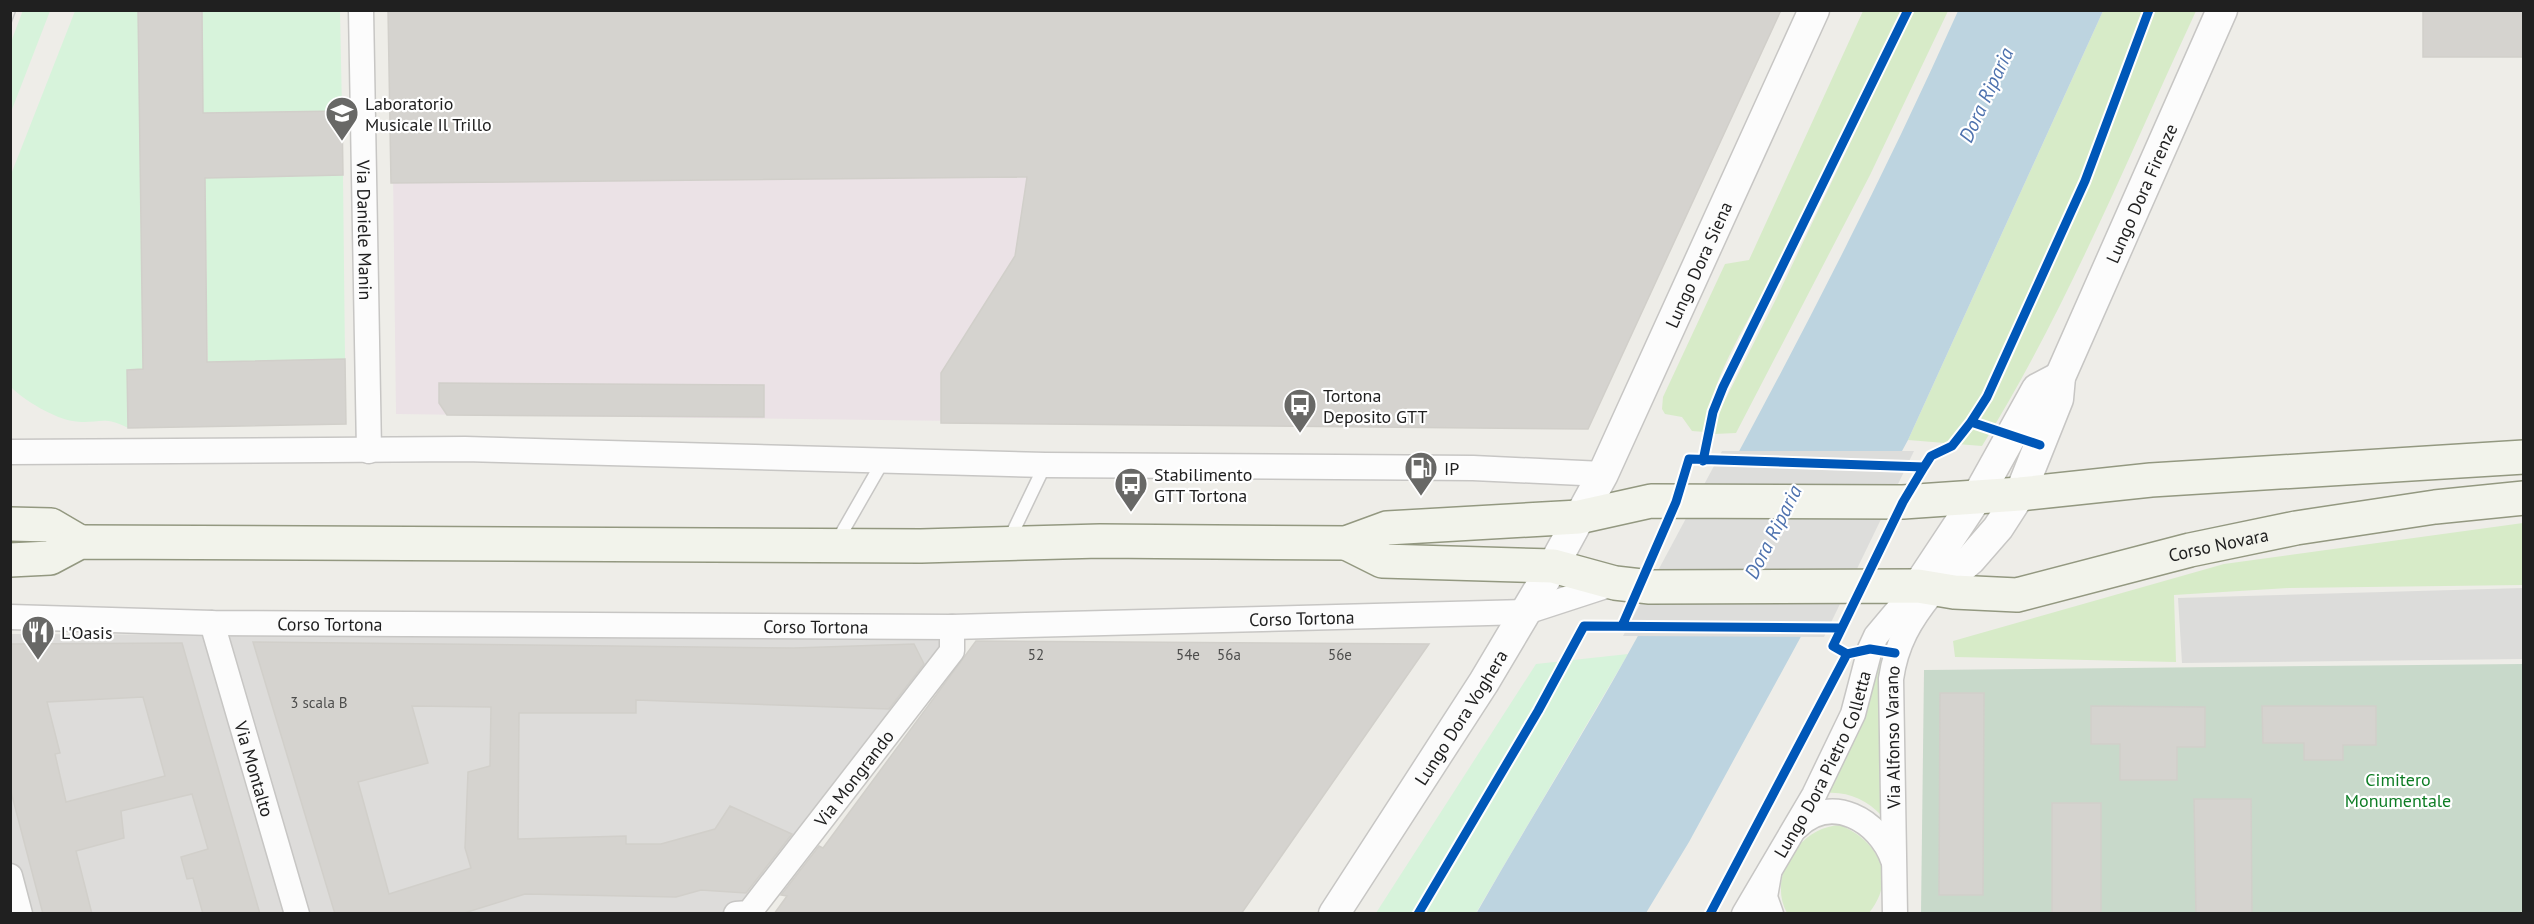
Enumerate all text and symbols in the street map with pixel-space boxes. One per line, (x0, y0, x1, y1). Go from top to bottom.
water label: Dora Riparia (1953, 43, 2019, 147)
place label: Laboratorio Musicale Il Trillo (365, 92, 492, 136)
school or university icon: Laboratorio Musicale Il Trillo (324, 95, 360, 142)
street label: Lungo Dora Firenze (2100, 120, 2182, 267)
street label: Via Daniele Manin (352, 159, 378, 300)
street label: Lungo Dora Siena (1660, 198, 1737, 331)
place label: Tortona Deposito GTT (1323, 384, 1427, 428)
bus stop icon: Tortona Deposito GTT (1282, 387, 1318, 434)
fuel station icon: IP (1403, 450, 1439, 497)
place label: IP (1444, 457, 1459, 480)
place label: Stabilimento GTT Tortona (1154, 463, 1252, 507)
bus stop icon: Stabilimento GTT Tortona (1113, 466, 1149, 513)
water label: Dora Riparia (1738, 481, 1808, 583)
street label: Corso Novara (2166, 523, 2270, 567)
street label: Corso Tortona (1249, 605, 1355, 631)
street label: Corso Tortona (277, 612, 383, 635)
restaurant icon: L'Oasis (20, 614, 56, 661)
street label: Corso Tortona (763, 614, 869, 638)
place label: L'Oasis (61, 621, 113, 644)
house number: 52 (1028, 645, 1044, 664)
house number: 54e (1176, 645, 1200, 664)
house number: 56a (1217, 645, 1241, 664)
house number: 56e (1328, 645, 1352, 664)
street label: Lungo Dora Voghera (1409, 645, 1512, 789)
street label: Via Alfonso Varano (1879, 663, 1905, 810)
street label: Lungo Dora Pietro Colletta (1768, 668, 1875, 862)
house number: 3 scala B (290, 693, 348, 712)
street label: Via Montalto (229, 717, 279, 819)
street label: Via Mongrando (808, 725, 898, 832)
park label: Cimitero Monumentale (2345, 768, 2451, 812)

